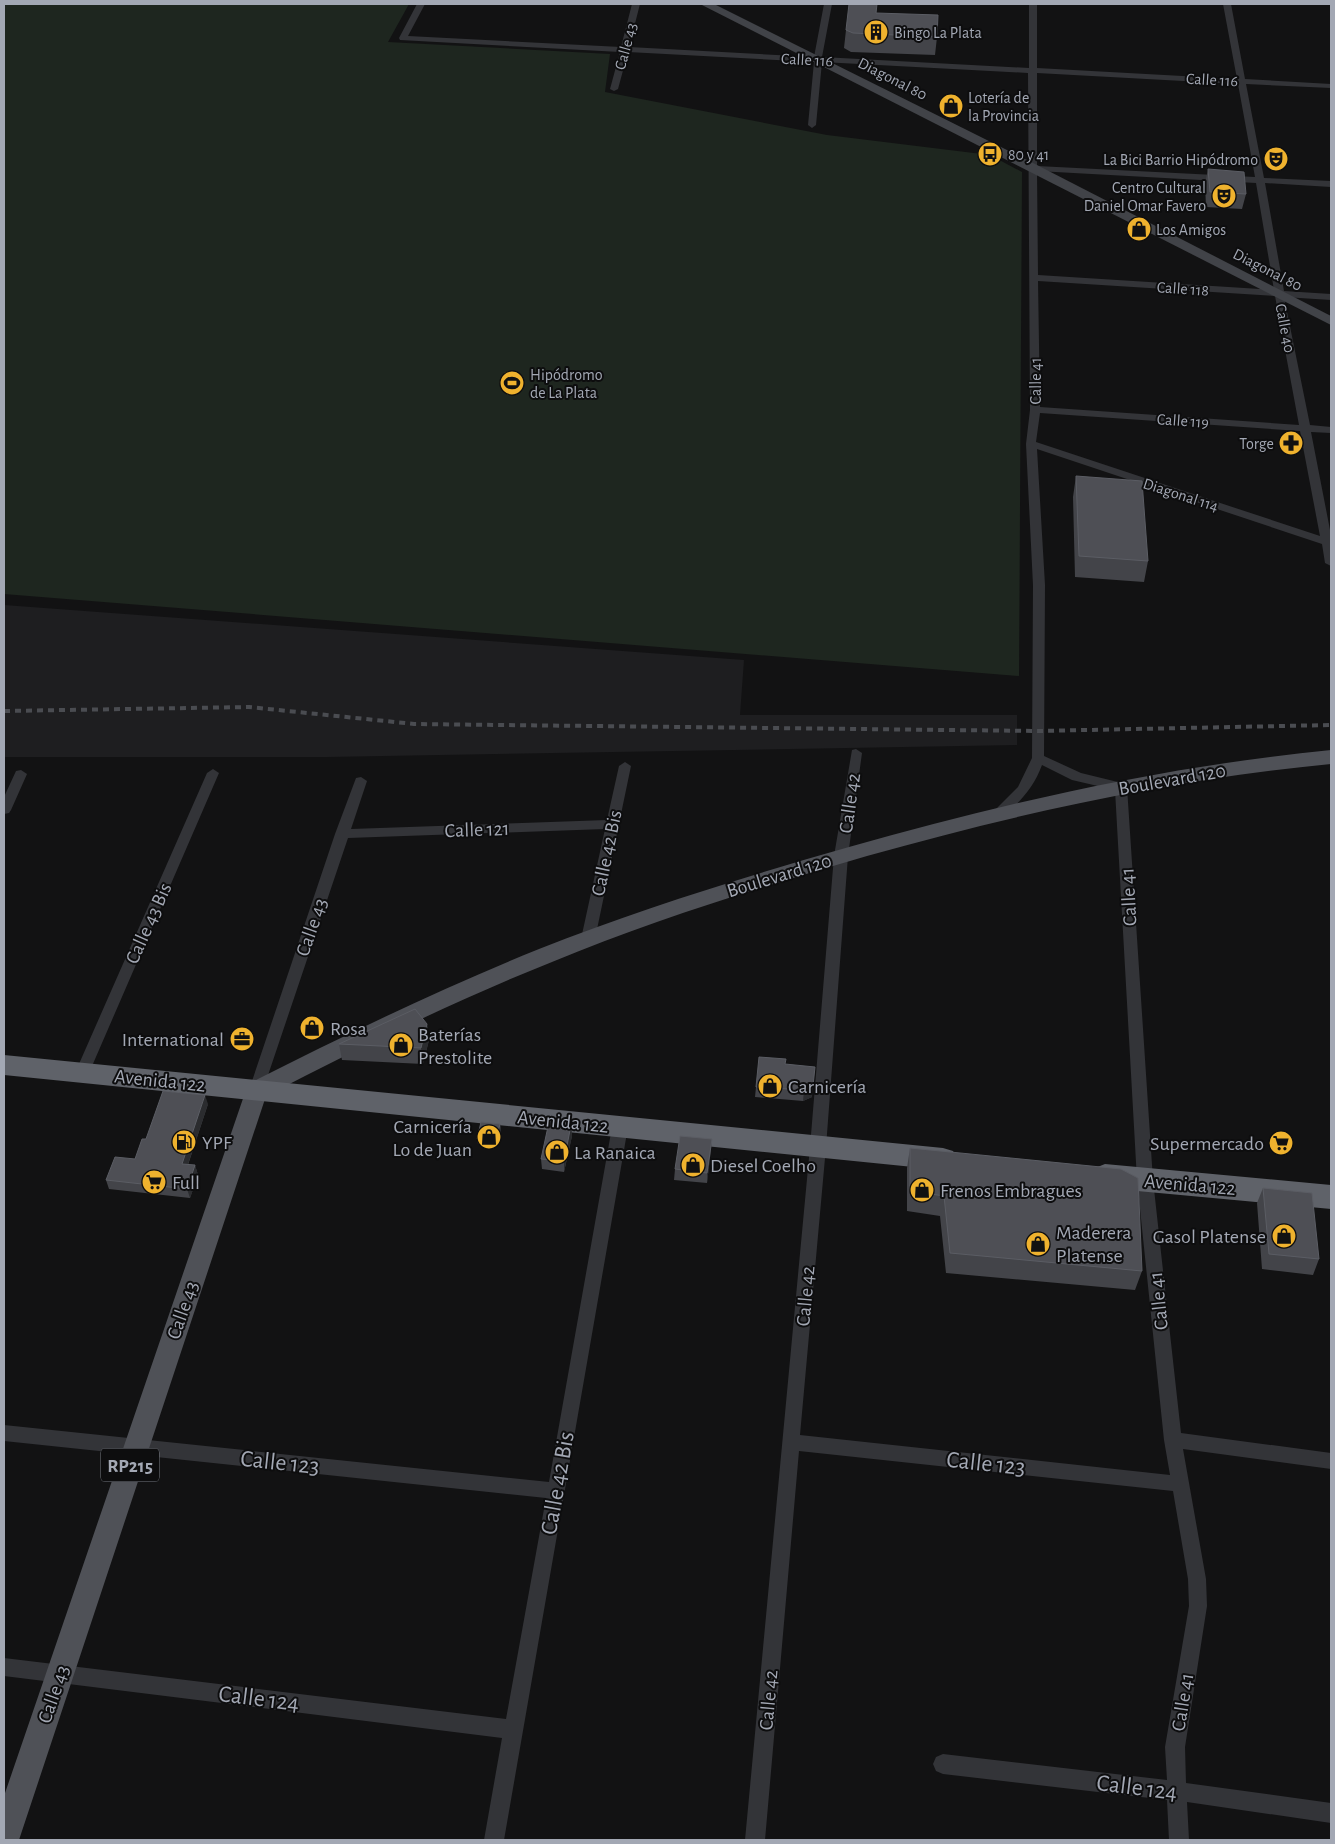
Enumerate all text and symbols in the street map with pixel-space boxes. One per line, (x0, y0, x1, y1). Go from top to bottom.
building icon: Bingo La Plata (863, 19, 889, 45)
street label: Calle 43 (612, 21, 640, 71)
place label: Bingo La Plata (894, 25, 982, 41)
street label: Calle 116 (780, 51, 833, 69)
street label: Diagonal 80 (855, 55, 930, 103)
street label: Calle 116 (1185, 71, 1238, 89)
place label: Lotería de la Provincia (968, 90, 1039, 124)
shop icon: Lotería de la Provincia (938, 93, 964, 119)
bus stop icon: 80 y 41 (977, 141, 1003, 167)
theatre icon: La Bici Barrio Hipódromo (1263, 146, 1289, 172)
place label: 80 y 41 (1008, 147, 1049, 164)
place label: La Bici Barrio Hipódromo (1103, 152, 1258, 168)
place label: Centro Cultural Daniel Omar Favero (1084, 180, 1206, 214)
theatre icon: Centro Cultural Daniel Omar Favero (1211, 183, 1237, 209)
shop icon: Los Amigos (1126, 216, 1152, 242)
place label: Los Amigos (1156, 222, 1226, 238)
street label: Diagonal 80 (1230, 246, 1305, 294)
street label: Calle 118 (1156, 279, 1210, 299)
street label: Calle 40 (1272, 302, 1298, 354)
street label: Calle 41 (1028, 358, 1044, 404)
place label: Hipódromo de La Plata (530, 367, 603, 401)
sports icon: Hipódromo de La Plata (499, 370, 525, 396)
street label: Calle 119 (1156, 411, 1210, 431)
pharmacy icon: Torge (1278, 430, 1304, 456)
place label: Torge (1239, 436, 1274, 452)
street label: Diagonal 114 (1141, 475, 1221, 515)
street label: Boulevard 120 (1117, 761, 1227, 799)
street label: Calle 42 (836, 772, 864, 835)
street label: Calle 42 Bis (588, 809, 626, 898)
street label: Calle 121 (444, 819, 510, 841)
street label: Boulevard 120 (724, 851, 834, 901)
street label: Calle 41 (1117, 867, 1141, 927)
street label: Calle 43 Bis (122, 880, 176, 967)
street label: Calle 43 (293, 896, 331, 959)
shop icon: Rosa (299, 1015, 325, 1041)
place label: Rosa (330, 1019, 367, 1039)
place label: Baterías Prestolite (418, 1025, 492, 1068)
office icon: International (229, 1026, 255, 1052)
place label: International (122, 1030, 224, 1050)
shop icon: Baterías Prestolite (388, 1032, 414, 1058)
street label: Avenida 122 (113, 1066, 207, 1096)
shop icon: Carnicería (757, 1073, 783, 1099)
place label: Carnicería (788, 1077, 867, 1097)
street label: Avenida 122 (516, 1107, 610, 1137)
place label: Carnicería Lo de Juan (392, 1117, 472, 1160)
shop icon: Carnicería Lo de Juan (476, 1124, 502, 1150)
fuel station icon: YPF (171, 1129, 197, 1155)
supermarket icon: Supermercado (1268, 1130, 1294, 1156)
place label: YPF (202, 1133, 232, 1153)
place label: Supermercado (1150, 1134, 1264, 1154)
shop icon: La Ranaica (544, 1139, 570, 1165)
place label: La Ranaica (574, 1143, 656, 1163)
shop icon: Diesel Coelho (680, 1152, 706, 1178)
place label: Diesel Coelho (710, 1156, 816, 1176)
supermarket icon: Full (141, 1169, 167, 1195)
street label: Avenida 122 (1143, 1171, 1236, 1199)
place label: Full (172, 1173, 200, 1193)
shop icon: Frenos Embragues (909, 1177, 935, 1203)
place label: Frenos Embragues (940, 1181, 1082, 1201)
place label: Maderera Platense (1056, 1223, 1132, 1266)
shop icon: Gasol Platense (1271, 1223, 1297, 1249)
place label: Gasol Platense (1153, 1227, 1266, 1247)
shop icon: Maderera Platense (1025, 1231, 1051, 1257)
street label: Calle 42 (793, 1265, 819, 1327)
street label: Calle 41 (1146, 1271, 1172, 1331)
street label: Calle 43 (164, 1279, 202, 1342)
street label: Calle 42 Bis (537, 1430, 579, 1537)
street label: Calle 123 (239, 1447, 321, 1479)
road number: RP215 (101, 1448, 159, 1482)
street label: Calle 123 (945, 1448, 1027, 1480)
street label: Calle 43 (35, 1663, 73, 1726)
street label: Calle 42 (756, 1669, 782, 1731)
street label: Calle 41 (1169, 1672, 1197, 1733)
street label: Calle 124 (217, 1682, 301, 1716)
street label: Calle 124 (1095, 1771, 1179, 1805)

